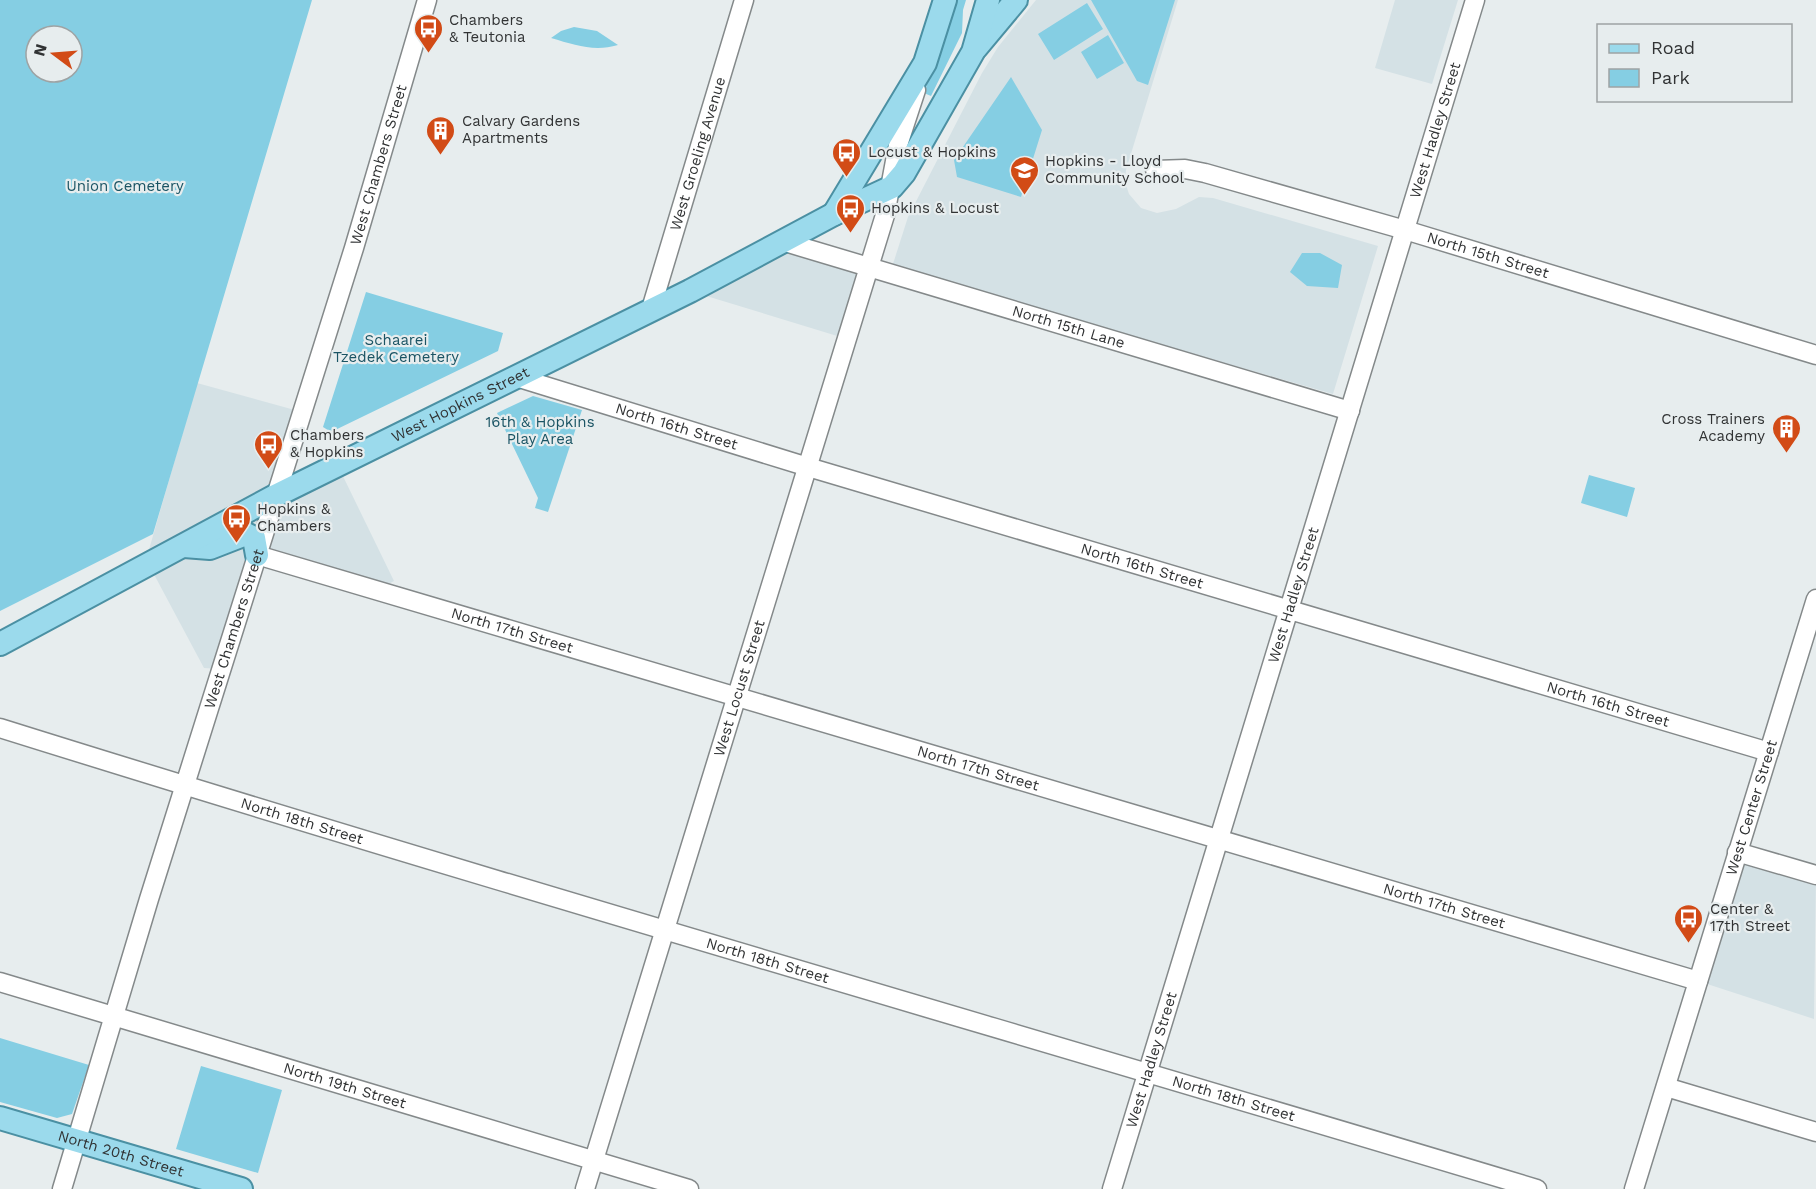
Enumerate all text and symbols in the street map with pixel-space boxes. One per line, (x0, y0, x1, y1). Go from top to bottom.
place label: Chambers & Teutonia (449, 11, 526, 46)
bus stop icon: Chambers & Teutonia (412, 13, 444, 55)
north arrow (24, 24, 84, 84)
legend (1597, 24, 1792, 102)
text: Road (1651, 37, 1695, 58)
text: N (29, 42, 51, 58)
street label: West Hadley Street (1406, 59, 1465, 200)
text: Park (1651, 67, 1690, 88)
street label: West Groeling Avenue (666, 75, 729, 233)
street label: West Chambers Street (346, 82, 411, 247)
place label: Calvary Gardens Apartments (462, 112, 580, 147)
building icon: Calvary Gardens Apartments (425, 114, 457, 156)
bus stop icon: Locust & Hopkins (831, 136, 863, 178)
place label: Locust & Hopkins (868, 143, 996, 161)
place label: Hopkins - Lloyd Community School (1045, 152, 1184, 187)
school or university icon: Hopkins - Lloyd Community School (1008, 154, 1040, 196)
park label: Union Cemetery (66, 177, 184, 195)
bus stop icon: Hopkins & Locust (834, 192, 866, 234)
place label: Hopkins & Locust (871, 199, 1000, 217)
street label: North 15th Street (1425, 228, 1552, 282)
street label: North 15th Lane (1010, 301, 1127, 352)
park label: Schaarei Tzedek Cemetery (333, 331, 459, 366)
street label: West Hopkins Street (389, 363, 533, 446)
street label: North 16th Street (613, 399, 741, 454)
place label: Cross Trainers Academy (1661, 410, 1765, 445)
building icon: Cross Trainers Academy (1770, 412, 1802, 454)
park label: 16th & Hopkins Play Area (485, 413, 595, 448)
place label: Chambers & Hopkins (290, 426, 364, 461)
bus stop icon: Chambers & Hopkins (253, 428, 285, 470)
place label: Hopkins & Chambers (257, 500, 331, 535)
bus stop icon: Hopkins & Chambers (220, 502, 252, 544)
street label: West Hadley Street (1264, 524, 1323, 665)
street label: North 16th Street (1079, 539, 1206, 593)
street label: West Chambers Street (200, 546, 268, 711)
street label: North 17th Street (449, 604, 576, 657)
street label: West Locust Street (710, 617, 769, 759)
street label: North 16th Street (1545, 678, 1672, 731)
street label: West Center Street (1722, 737, 1781, 878)
street label: North 17th Street (915, 742, 1042, 795)
street label: North 18th Street (239, 794, 366, 848)
street label: North 17th Street (1381, 879, 1508, 933)
place label: Center & 17th Street (1710, 900, 1791, 935)
bus stop icon: Center & 17th Street (1673, 902, 1705, 944)
street label: North 18th Street (704, 934, 832, 987)
street label: West Hadley Street (1122, 989, 1181, 1130)
street label: North 19th Street (281, 1059, 409, 1113)
street label: North 18th Street (1170, 1072, 1298, 1125)
street label: North 20th Street (56, 1127, 187, 1181)

